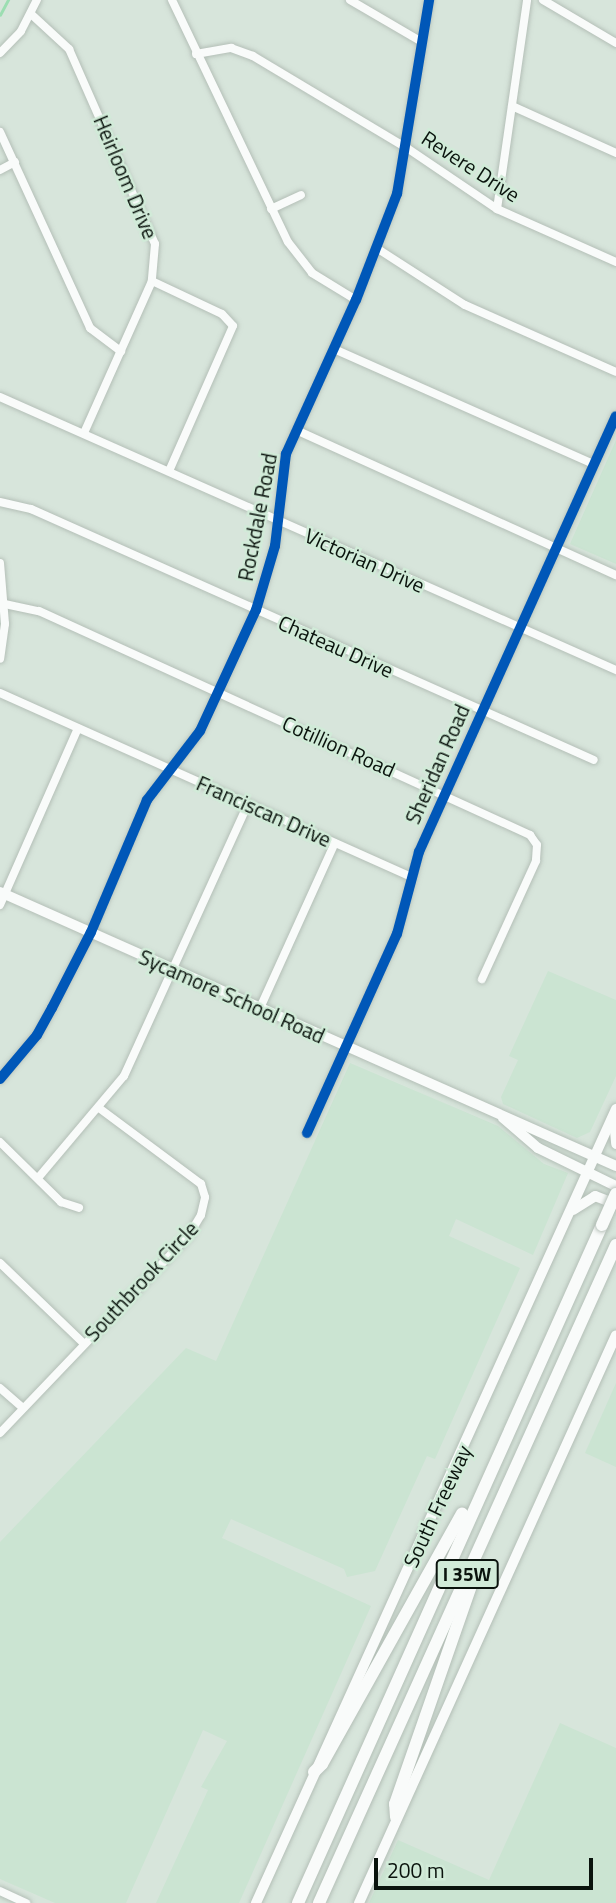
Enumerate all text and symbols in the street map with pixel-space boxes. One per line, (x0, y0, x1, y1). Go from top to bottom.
street label: Heirloom Drive (89, 111, 163, 243)
street label: Revere Drive (417, 125, 525, 207)
street label: Rockdale Road (232, 451, 282, 583)
street label: Victorian Drive (301, 522, 429, 598)
street label: Chateau Drive (275, 609, 397, 683)
street label: Sheridan Road (399, 700, 475, 828)
street label: Cotillion Road (279, 710, 399, 782)
street label: Franciscan Drive (193, 770, 335, 852)
street label: Sycamore School Road (135, 944, 329, 1048)
street label: Southbrook Circle (79, 1216, 203, 1346)
street label: South Freeway (398, 1441, 476, 1571)
road number: I 35W (435, 1558, 498, 1590)
scale bar (378, 1843, 597, 1887)
text: 200 m (387, 1854, 444, 1886)

